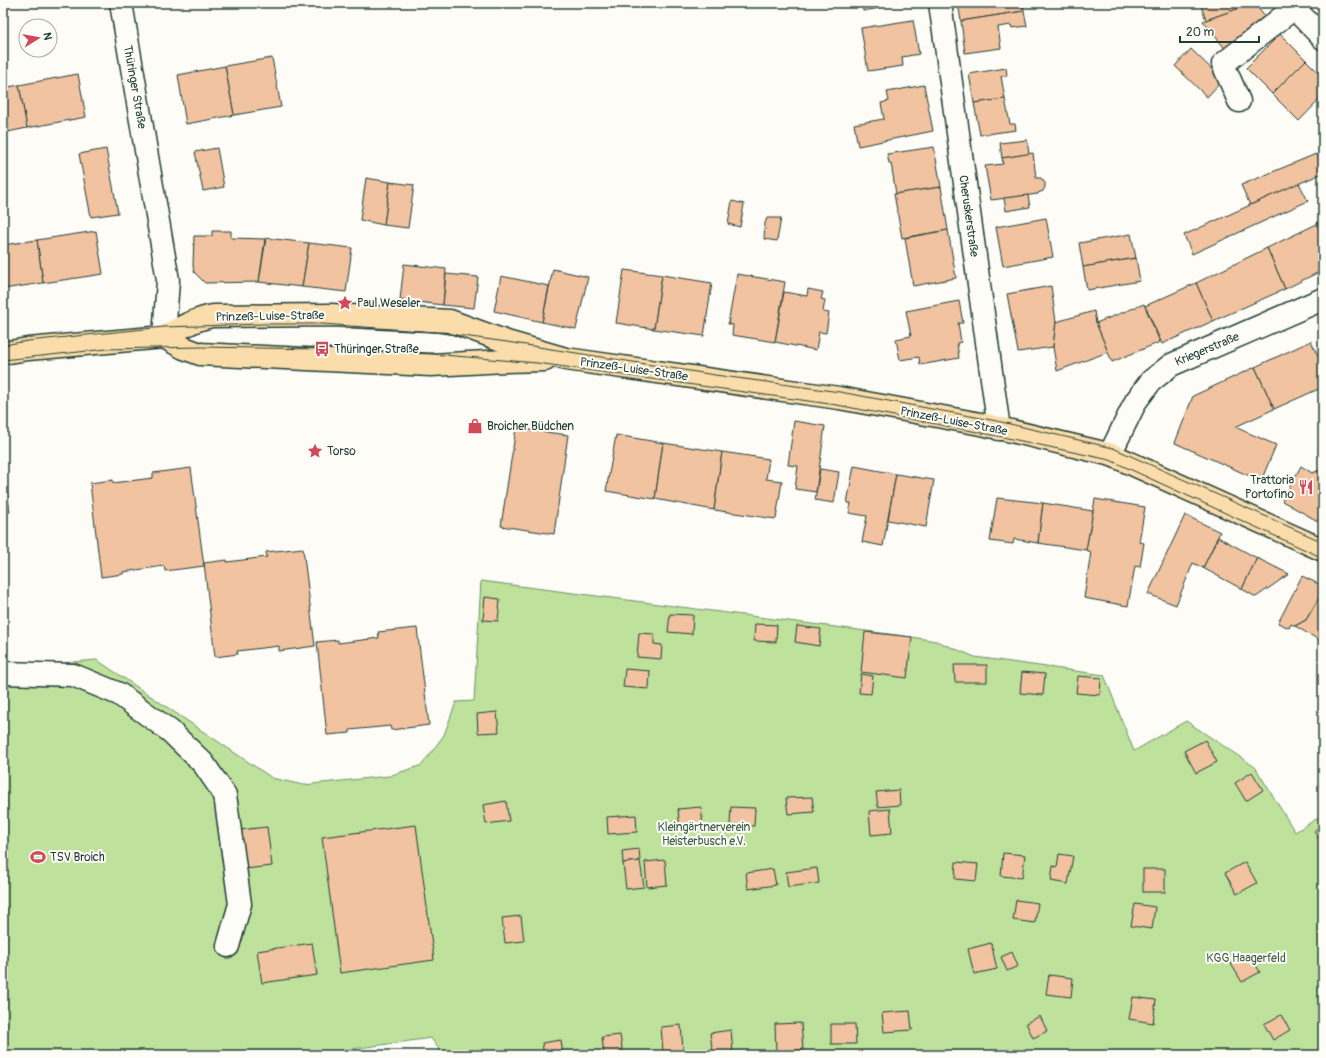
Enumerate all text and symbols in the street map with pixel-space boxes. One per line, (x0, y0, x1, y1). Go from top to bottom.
north arrow (18, 18, 58, 58)
scale bar (1180, 18, 1259, 44)
text: 20 m (1186, 25, 1215, 40)
text: N (40, 31, 55, 42)
street label: Thüringer Straße (120, 44, 149, 130)
street label: Cheruskerstraße (955, 174, 982, 258)
place icon: Paul Weseler (336, 294, 354, 312)
place label: Paul Weseler (357, 296, 421, 311)
street label: Prinzeß-Luise-Straße (215, 308, 325, 325)
street label: Kriegerstraße (1173, 329, 1242, 370)
bus stop icon: Thüringer Straße (313, 340, 331, 358)
place label: Thüringer Straße (334, 342, 419, 357)
street label: Prinzeß-Luise-Straße (579, 354, 689, 385)
street label: Prinzeß-Luise-Straße (899, 404, 1009, 439)
shop icon: Broicher Büdchen (466, 417, 484, 435)
place label: Broicher Büdchen (487, 419, 574, 434)
place icon: Torso (306, 442, 324, 460)
place label: Torso (327, 444, 356, 459)
place label: Trattoria Portofino (1245, 473, 1295, 502)
restaurant icon: Trattoria Portofino (1297, 478, 1315, 496)
park label: Kleingärtnerverein Heisterbusch e.V. (658, 820, 751, 849)
sports icon: TSV Broich (29, 848, 47, 866)
place label: TSV Broich (50, 850, 105, 865)
park label: KGG Haagerfeld (1206, 951, 1286, 966)

